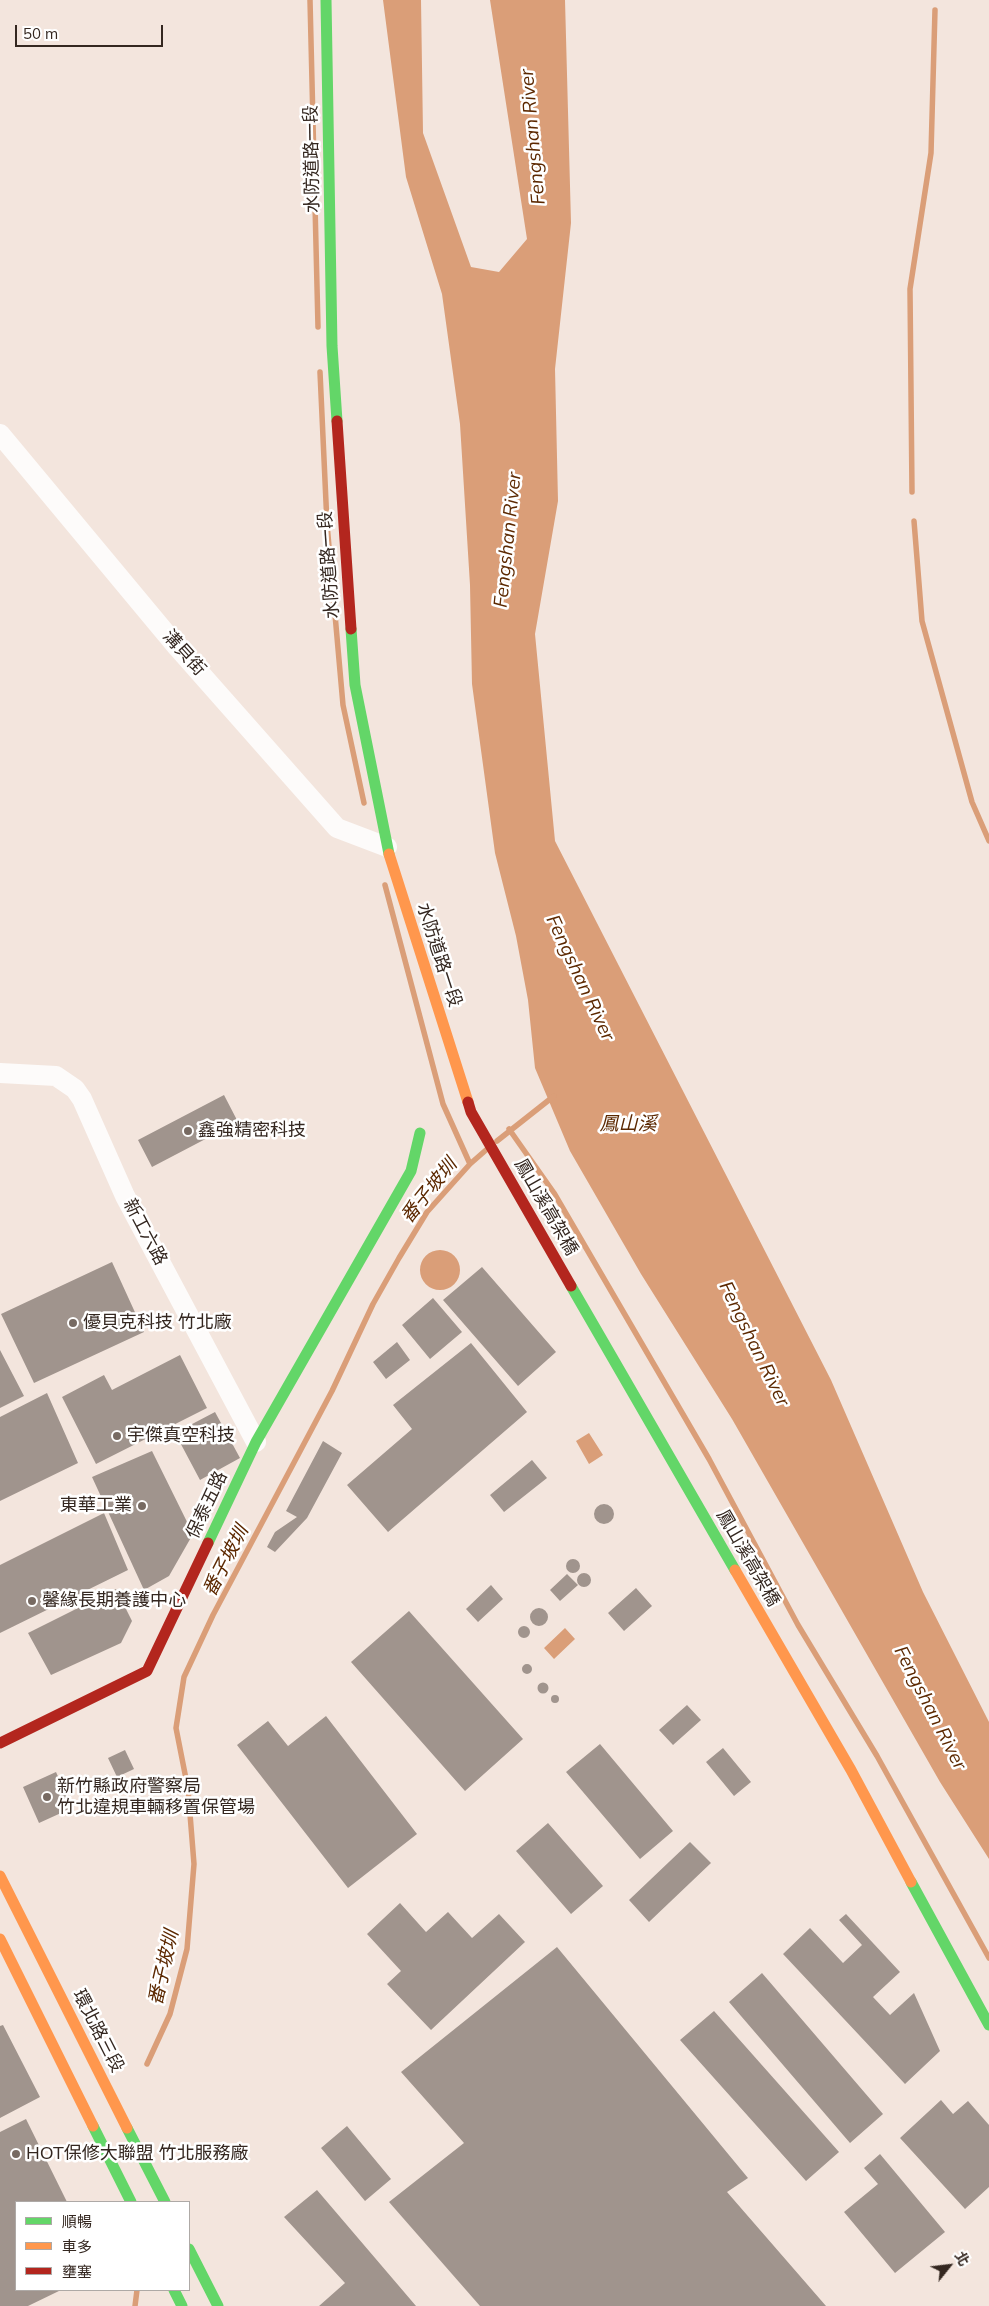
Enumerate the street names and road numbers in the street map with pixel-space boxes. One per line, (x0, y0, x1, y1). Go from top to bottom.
street label: 水防道路一段 (300, 105, 324, 213)
street label: 水防道路一段 (314, 510, 344, 620)
street label: 溝貝街 (158, 626, 210, 680)
street label: 水防道路一段 (412, 900, 466, 1010)
street label: 鳳山溪高架橋 (510, 1155, 582, 1259)
street label: 新工六路 (119, 1195, 171, 1269)
street label: 保泰五路 (182, 1468, 232, 1542)
street label: 鳳山溪高架橋 (712, 1506, 784, 1610)
street label: 環北路三段 (68, 1986, 128, 2076)

